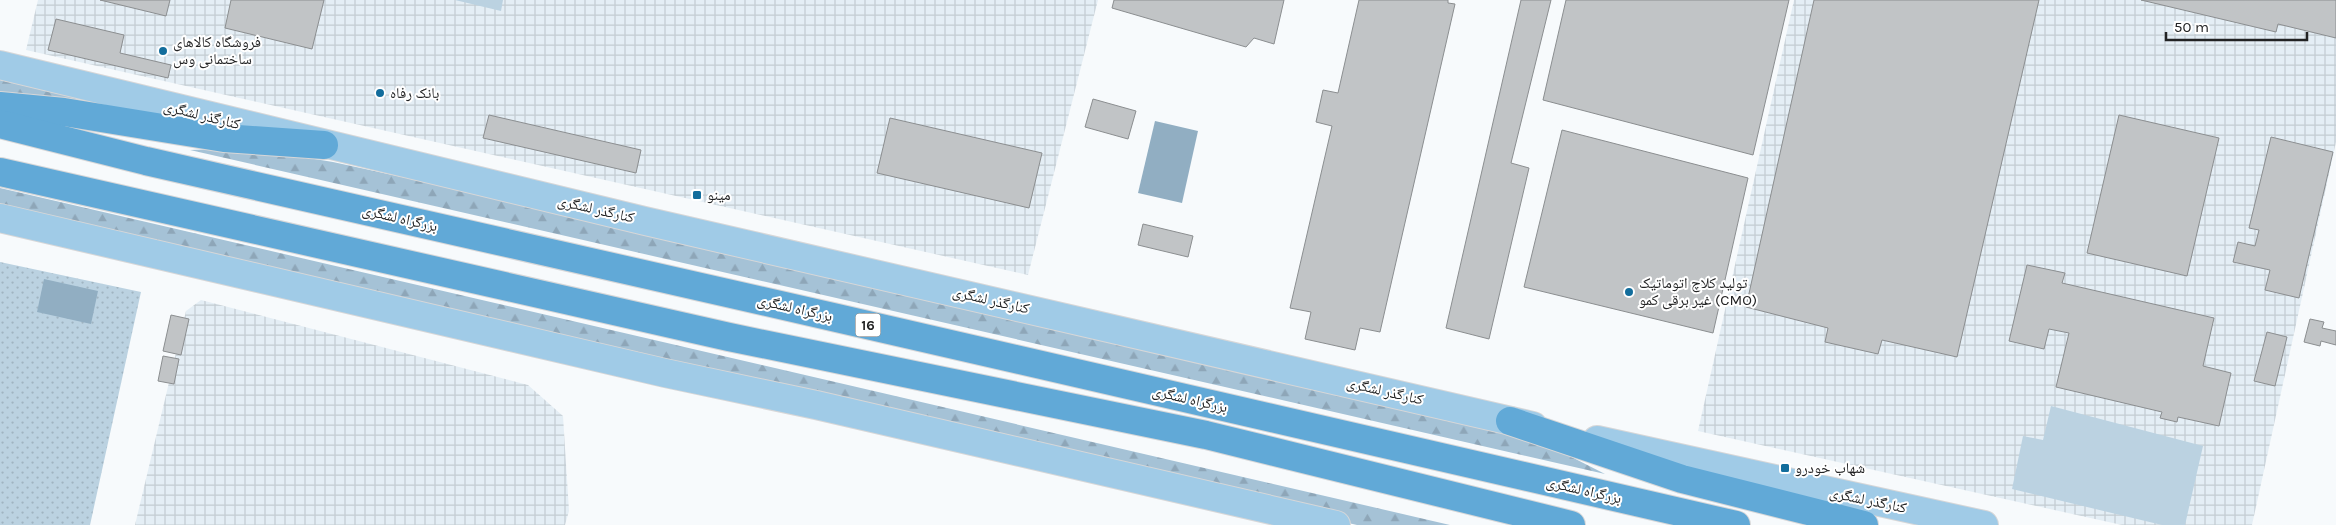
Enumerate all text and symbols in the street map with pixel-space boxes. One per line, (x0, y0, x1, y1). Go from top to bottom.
scale bar (2166, 10, 2307, 42)
text: 50 m (2174, 18, 2209, 36)
place label: فروشگاه کالاهای ساختمانی وس (173, 33, 261, 69)
marker: فروشگاه کالاهای ساختمانی وس (157, 45, 169, 57)
place label: بانک رفاه (390, 84, 439, 102)
marker: بانک رفاه (374, 87, 386, 99)
street label: کنارگذر لشگری (162, 97, 242, 134)
place label: مینو (707, 186, 731, 204)
marker: مینو (691, 189, 703, 201)
street label: کنارگذر لشگری (556, 191, 636, 228)
street label: بزرگراه لشگری (360, 201, 439, 236)
place label: تولید کلاچ اتوماتیک غیر برقی کمو (CMO) (1639, 274, 1757, 310)
street label: کنارگذر لشگری (951, 282, 1031, 319)
marker: تولید کلاچ اتوماتیک غیر برقی کمو (CMO) (1623, 286, 1635, 298)
street label: بزرگراه لشگری (755, 291, 834, 326)
road number: 16 (856, 314, 880, 336)
street label: کنارگذر لشگری (1345, 373, 1425, 410)
street label: بزرگراه لشگری (1150, 382, 1229, 417)
place label: شهاب خودرو (1795, 459, 1865, 477)
marker: شهاب خودرو (1779, 462, 1791, 474)
street label: بزرگراه لشگری (1544, 473, 1623, 508)
street label: کنارگذر لشگری (1828, 483, 1908, 518)

